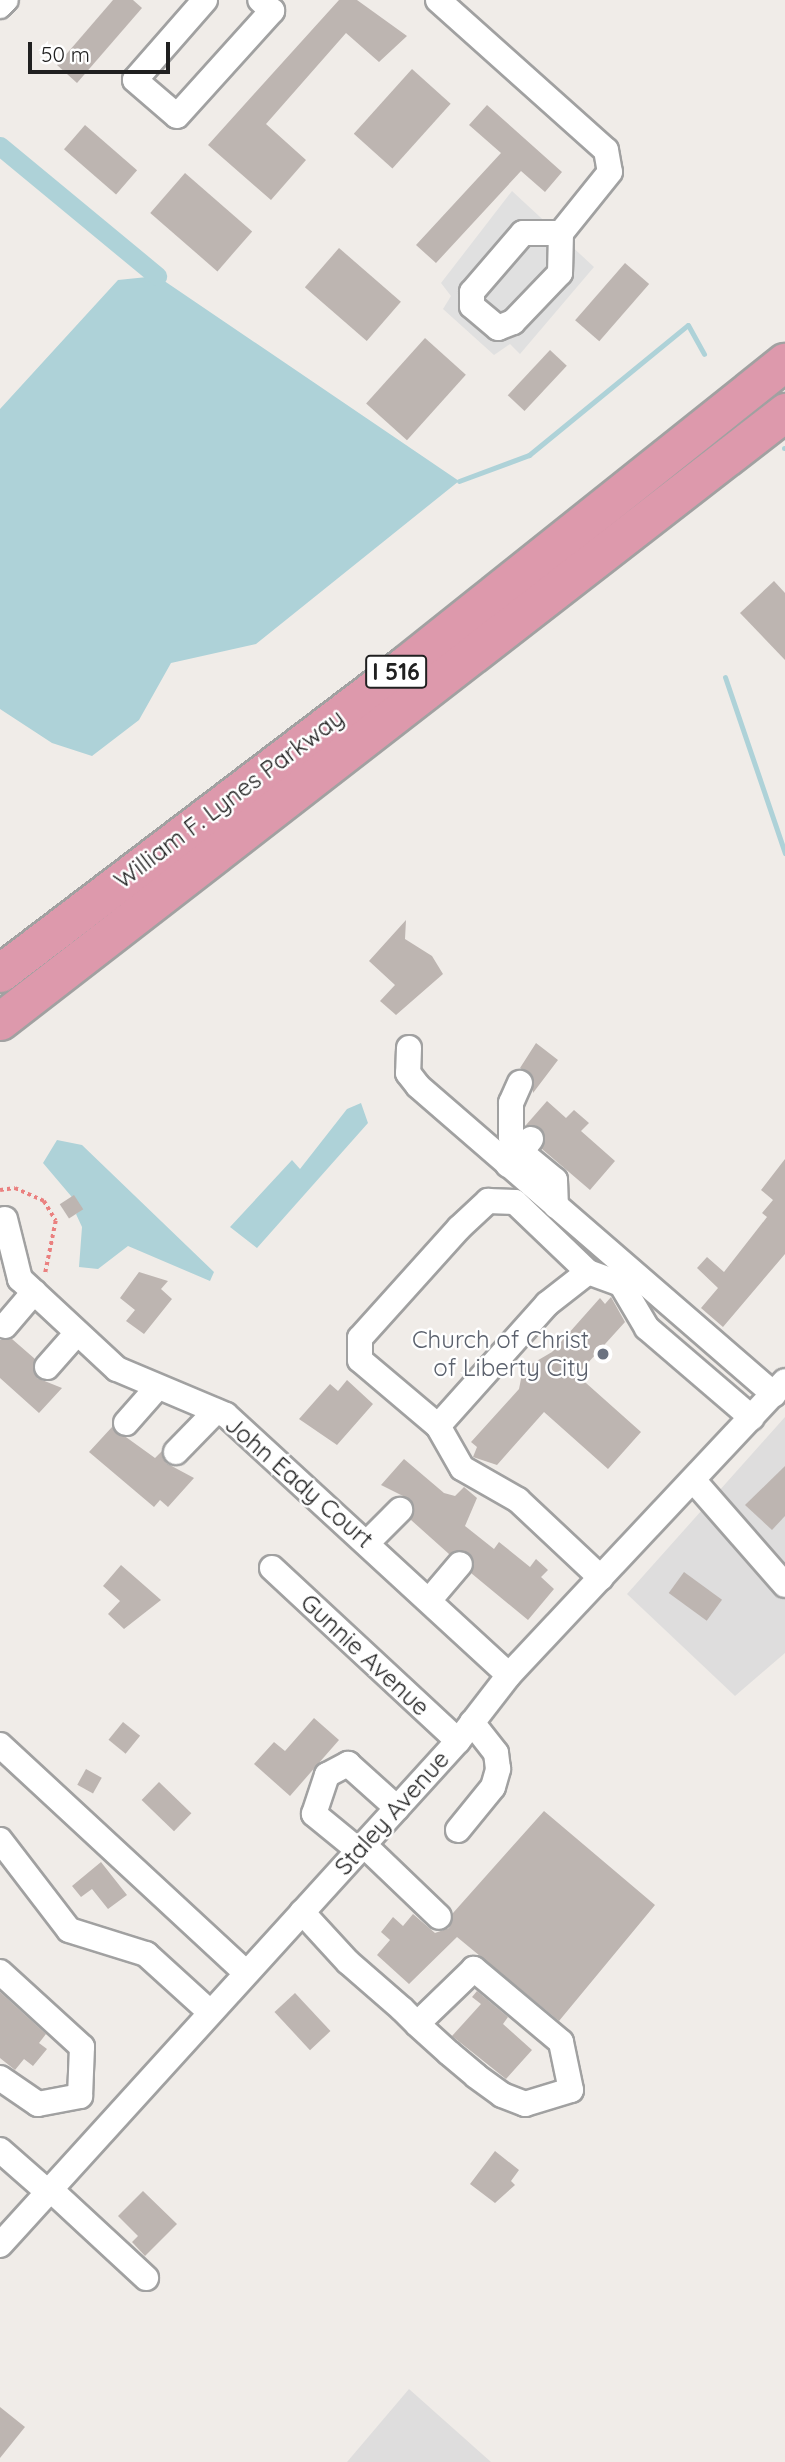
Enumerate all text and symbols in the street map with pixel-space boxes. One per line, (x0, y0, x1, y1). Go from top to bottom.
scale bar (32, 28, 173, 72)
text: 50 m (41, 41, 90, 67)
road number: I 516 (364, 652, 428, 692)
street label: William F. Lynes Parkway (108, 703, 350, 895)
place label: Church of Christ of Liberty City (412, 1326, 589, 1382)
marker: Church of Christ of Liberty City (595, 1346, 611, 1362)
street label: John Eady Court (219, 1410, 379, 1554)
street label: Gunnie Avenue (295, 1588, 435, 1722)
street label: Staley Avenue (329, 1745, 455, 1881)

